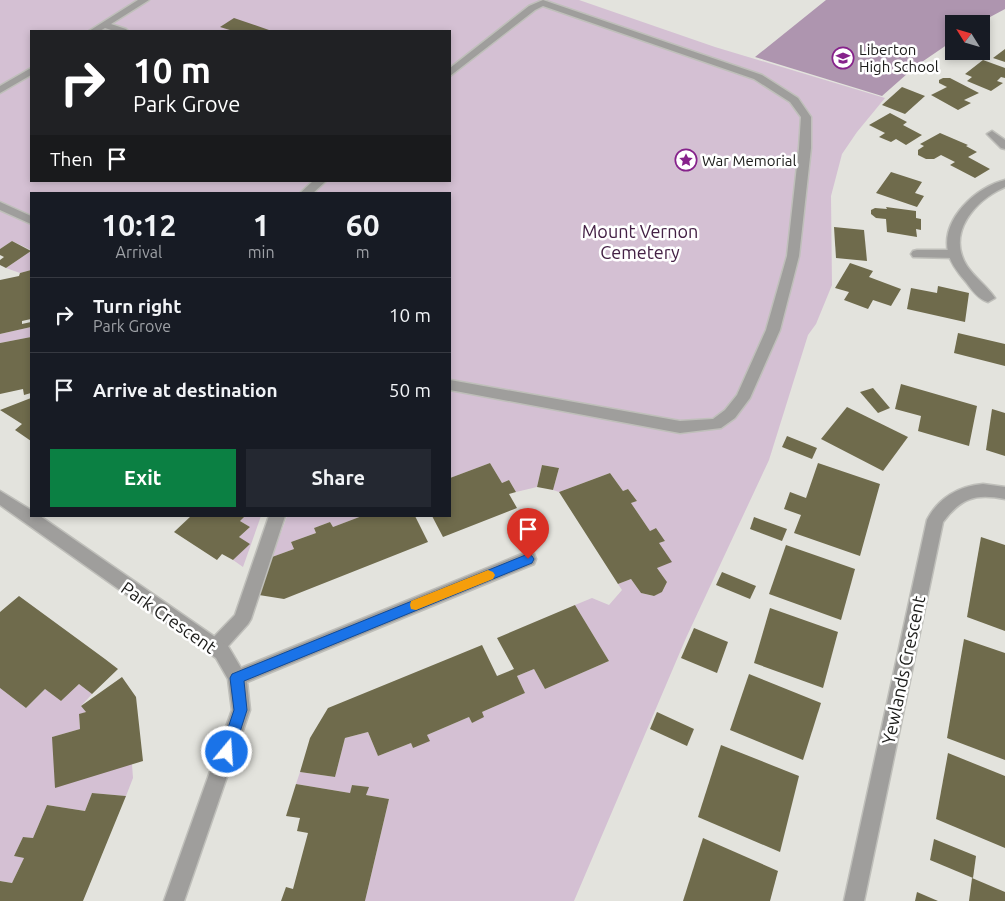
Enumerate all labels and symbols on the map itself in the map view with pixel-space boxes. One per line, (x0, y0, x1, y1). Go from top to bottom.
north arrow (945, 15, 990, 60)
place label: Liberton High School (859, 41, 939, 75)
school or university icon: Liberton High School (831, 46, 855, 70)
place icon: War Memorial (674, 148, 698, 172)
place label: War Memorial (702, 152, 796, 169)
park label: Mount Vernon Cemetery (582, 221, 698, 262)
pin (507, 508, 549, 559)
street label: Park Crescent (118, 577, 220, 657)
street label: Yewlands Crescent (877, 594, 929, 746)
position arrow (200, 725, 252, 777)

